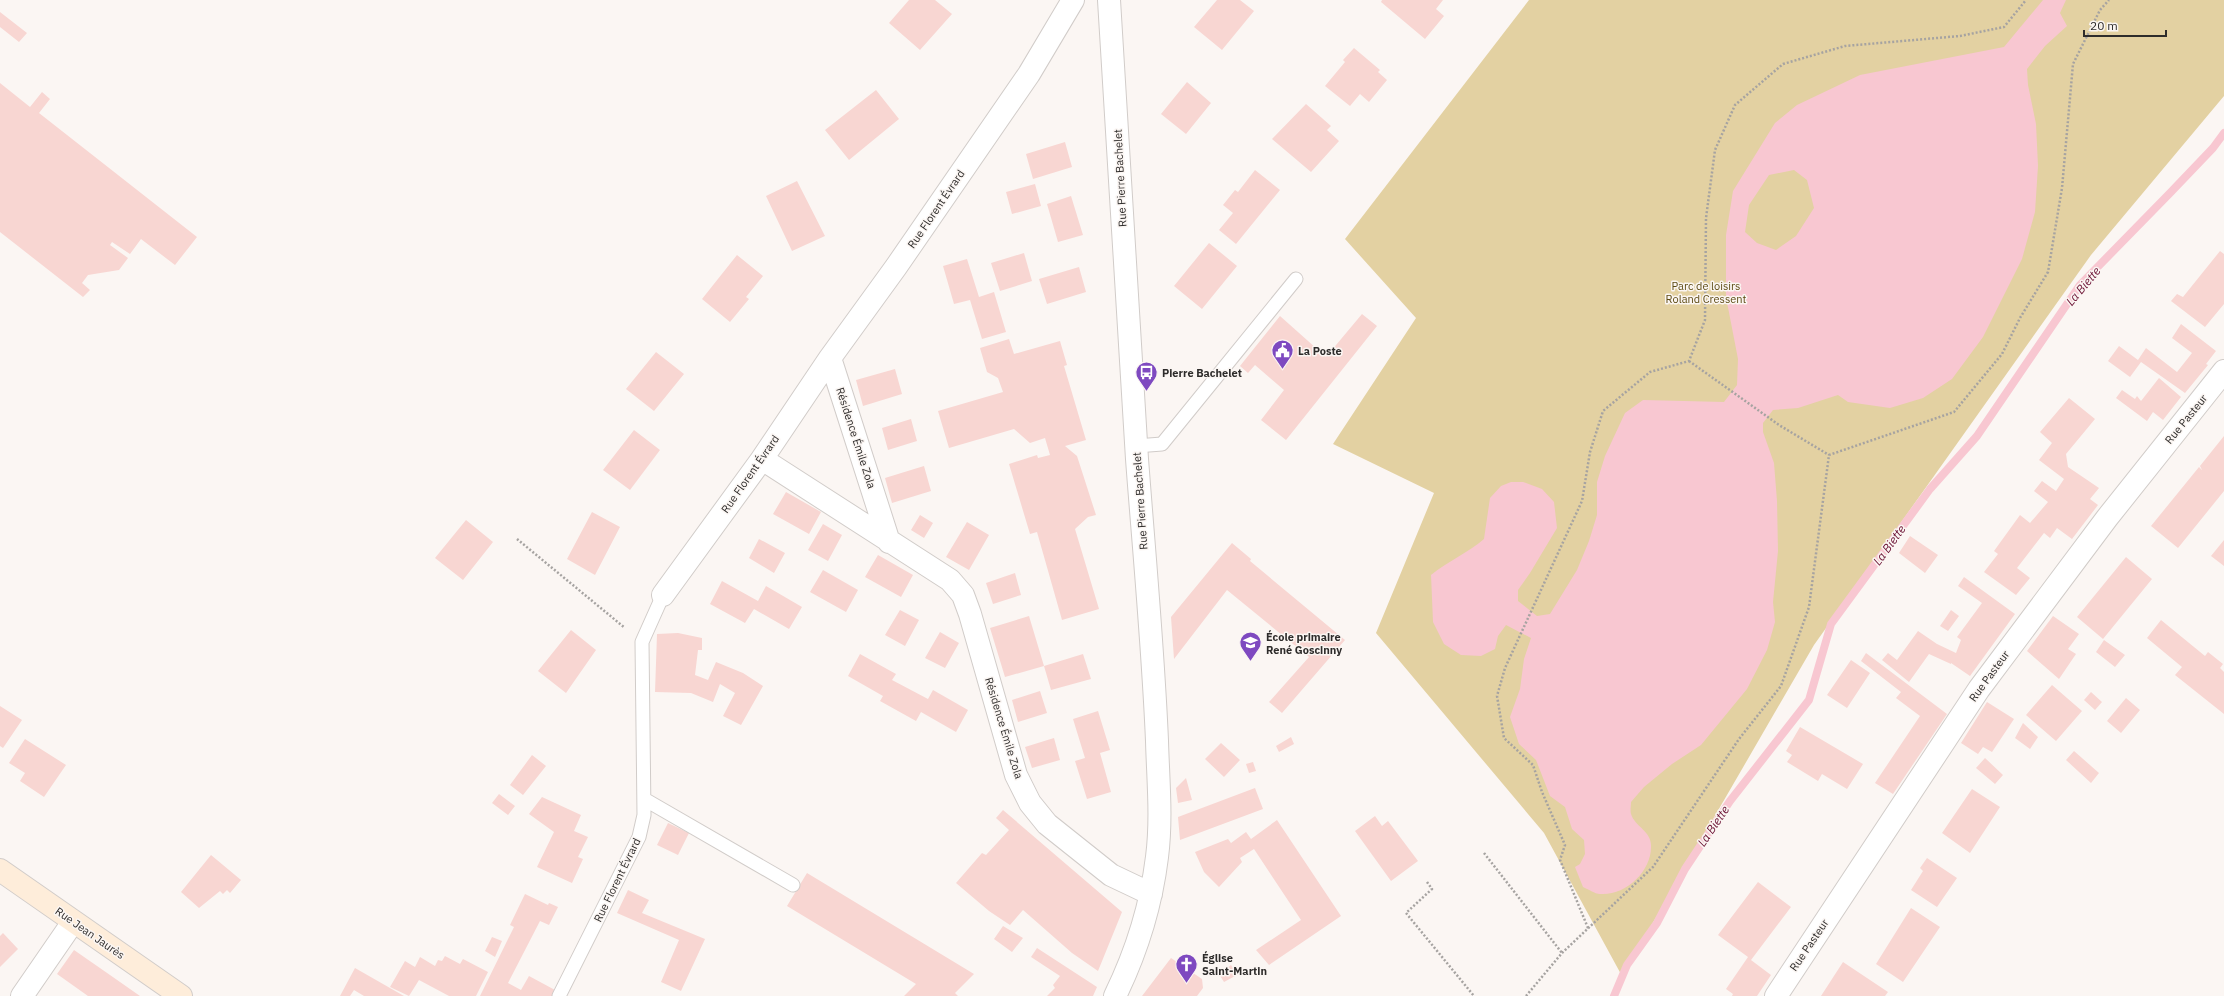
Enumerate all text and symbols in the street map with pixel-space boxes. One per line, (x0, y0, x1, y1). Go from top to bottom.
scale bar (2084, 12, 2166, 38)
text: 20 m (2090, 18, 2118, 33)
street label: Rue Pierre Bachelet (1110, 129, 1130, 227)
street label: Rue Florent Évrard (904, 167, 968, 251)
water label: La Biette (2062, 264, 2104, 308)
park label: Parc de loisirs Roland Cressent (1666, 279, 1747, 306)
public building icon: La Poste (1269, 338, 1295, 371)
place label: La Poste (1298, 344, 1342, 358)
bus stop icon: Pierre Bachelet (1134, 360, 1160, 393)
place label: Pierre Bachelet (1162, 366, 1242, 380)
street label: Résidence Émile Zola (833, 386, 879, 490)
street label: Rue Pasteur (2162, 391, 2210, 447)
street label: Rue Florent Évrard (718, 432, 782, 516)
street label: Rue Pierre Bachelet (1130, 452, 1150, 550)
water label: La Biette (1869, 522, 1909, 568)
place label: École primaire René Goscinny (1266, 629, 1342, 657)
school or university icon: École primaire René Goscinny (1238, 630, 1264, 663)
street label: Rue Pasteur (1966, 648, 2012, 704)
street label: Résidence Émile Zola (982, 675, 1026, 781)
water label: La Biette (1694, 803, 1732, 849)
street label: Rue Florent Évrard (591, 836, 643, 924)
street label: Rue Jean Jaurès (53, 904, 127, 962)
street label: Rue Pasteur (1786, 916, 1832, 974)
place label: Église Saint-Martin (1202, 950, 1267, 978)
church icon: Église Saint-Martin (1173, 951, 1199, 984)

